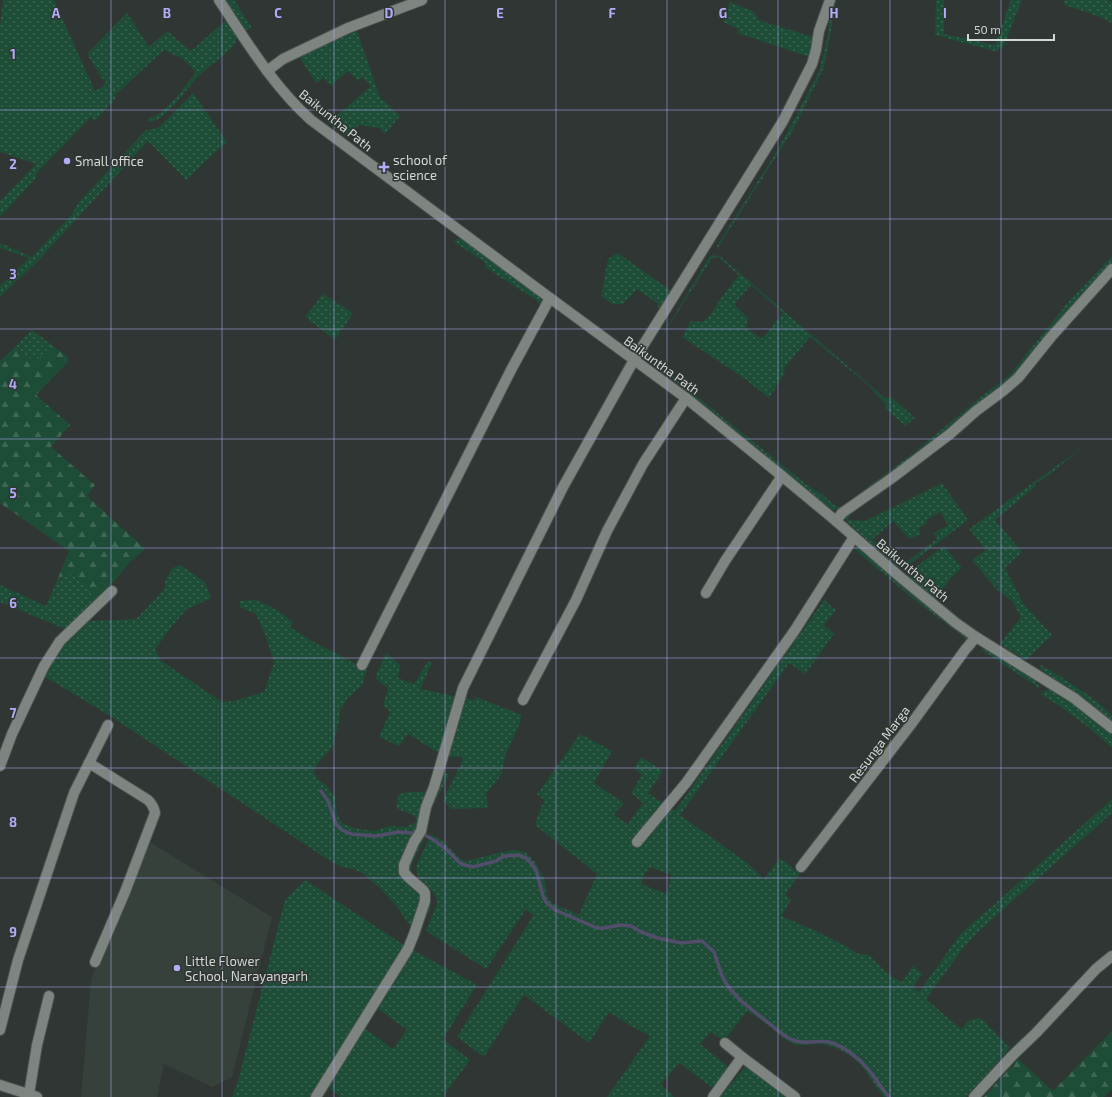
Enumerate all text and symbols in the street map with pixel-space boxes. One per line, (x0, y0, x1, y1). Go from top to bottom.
text: A (52, 5, 61, 21)
text: B (163, 5, 171, 21)
text: C (274, 5, 282, 21)
text: D (385, 5, 394, 21)
text: E (496, 5, 504, 21)
text: F (608, 5, 616, 21)
text: G (719, 5, 727, 21)
text: H (830, 5, 839, 21)
text: I (943, 5, 947, 21)
scale bar (968, 16, 1054, 42)
text: 50 m (974, 22, 1001, 36)
text: 1 (10, 46, 16, 62)
street label: Baikuntha Path (296, 86, 376, 154)
place label: school of science (393, 152, 448, 183)
place label: Small office (75, 153, 144, 169)
text: 2 (9, 156, 17, 172)
marker: Small office (62, 156, 72, 166)
marker: school of science (378, 161, 390, 173)
text: 3 (9, 266, 17, 282)
street label: Baikuntha Path (621, 332, 703, 398)
text: 4 (9, 376, 17, 392)
text: 5 (9, 485, 17, 501)
street label: Baikuntha Path (873, 535, 953, 605)
text: 6 (9, 595, 17, 611)
street label: Resunga Marga (845, 703, 913, 785)
text: 7 (10, 705, 17, 721)
text: 8 (9, 814, 17, 830)
text: 9 (9, 924, 17, 940)
place label: Little Flower School, Narayangarh (185, 953, 308, 984)
marker: Little Flower School, Narayangarh (172, 963, 182, 973)

